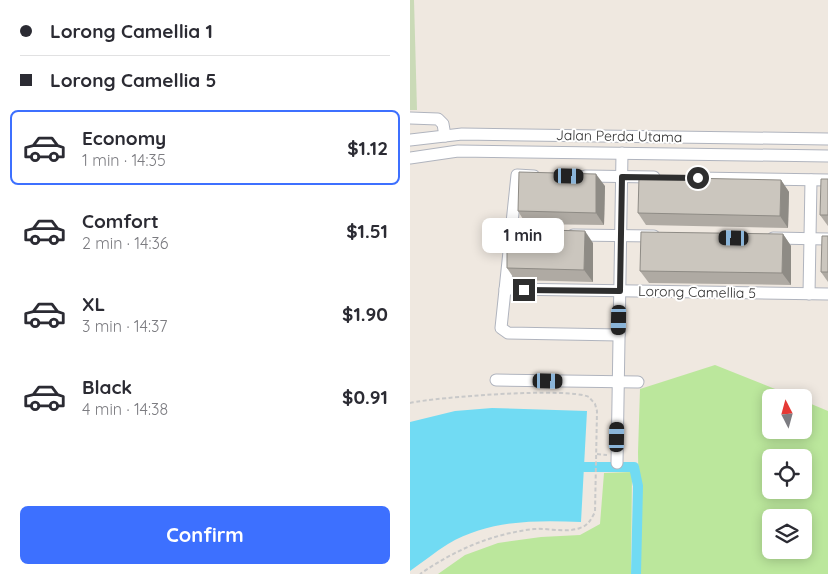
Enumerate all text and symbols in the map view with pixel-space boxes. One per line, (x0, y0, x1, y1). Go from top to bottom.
text: Lorong Camellia 1 (50, 19, 213, 43)
text: Lorong Camellia 5 (50, 68, 217, 92)
icon: car (22, 125, 67, 170)
text: Economy (82, 126, 166, 150)
street label: Jalan Perda Utama (556, 126, 682, 146)
text: $1.12 (347, 136, 388, 160)
text: 1 min · 14:35 (82, 150, 166, 170)
route start (687, 167, 709, 189)
car (553, 168, 584, 184)
icon: car (22, 208, 67, 253)
text: Comfort (82, 209, 159, 233)
callout: 1 min (483, 218, 565, 252)
text: $1.51 (346, 219, 388, 243)
text: 1 min (504, 225, 542, 245)
car (718, 230, 749, 246)
text: 2 min · 14:36 (82, 233, 168, 253)
route end (513, 279, 535, 301)
street label: Lorong Camellia 5 (638, 282, 756, 302)
icon: car (22, 291, 67, 336)
text: XL (82, 292, 105, 316)
text: $1.90 (342, 302, 388, 326)
car (611, 305, 626, 335)
text: 3 min · 14:37 (82, 316, 168, 336)
car (532, 373, 563, 389)
icon: car (22, 374, 67, 419)
text: Black (82, 375, 132, 399)
text: $0.91 (342, 385, 388, 409)
north arrow (762, 389, 812, 439)
map controls (762, 389, 812, 559)
text: 4 min · 14:38 (82, 399, 168, 419)
car (609, 422, 624, 452)
button: locate (762, 449, 812, 499)
button: Confirm (20, 506, 390, 564)
button: layers (762, 509, 812, 559)

